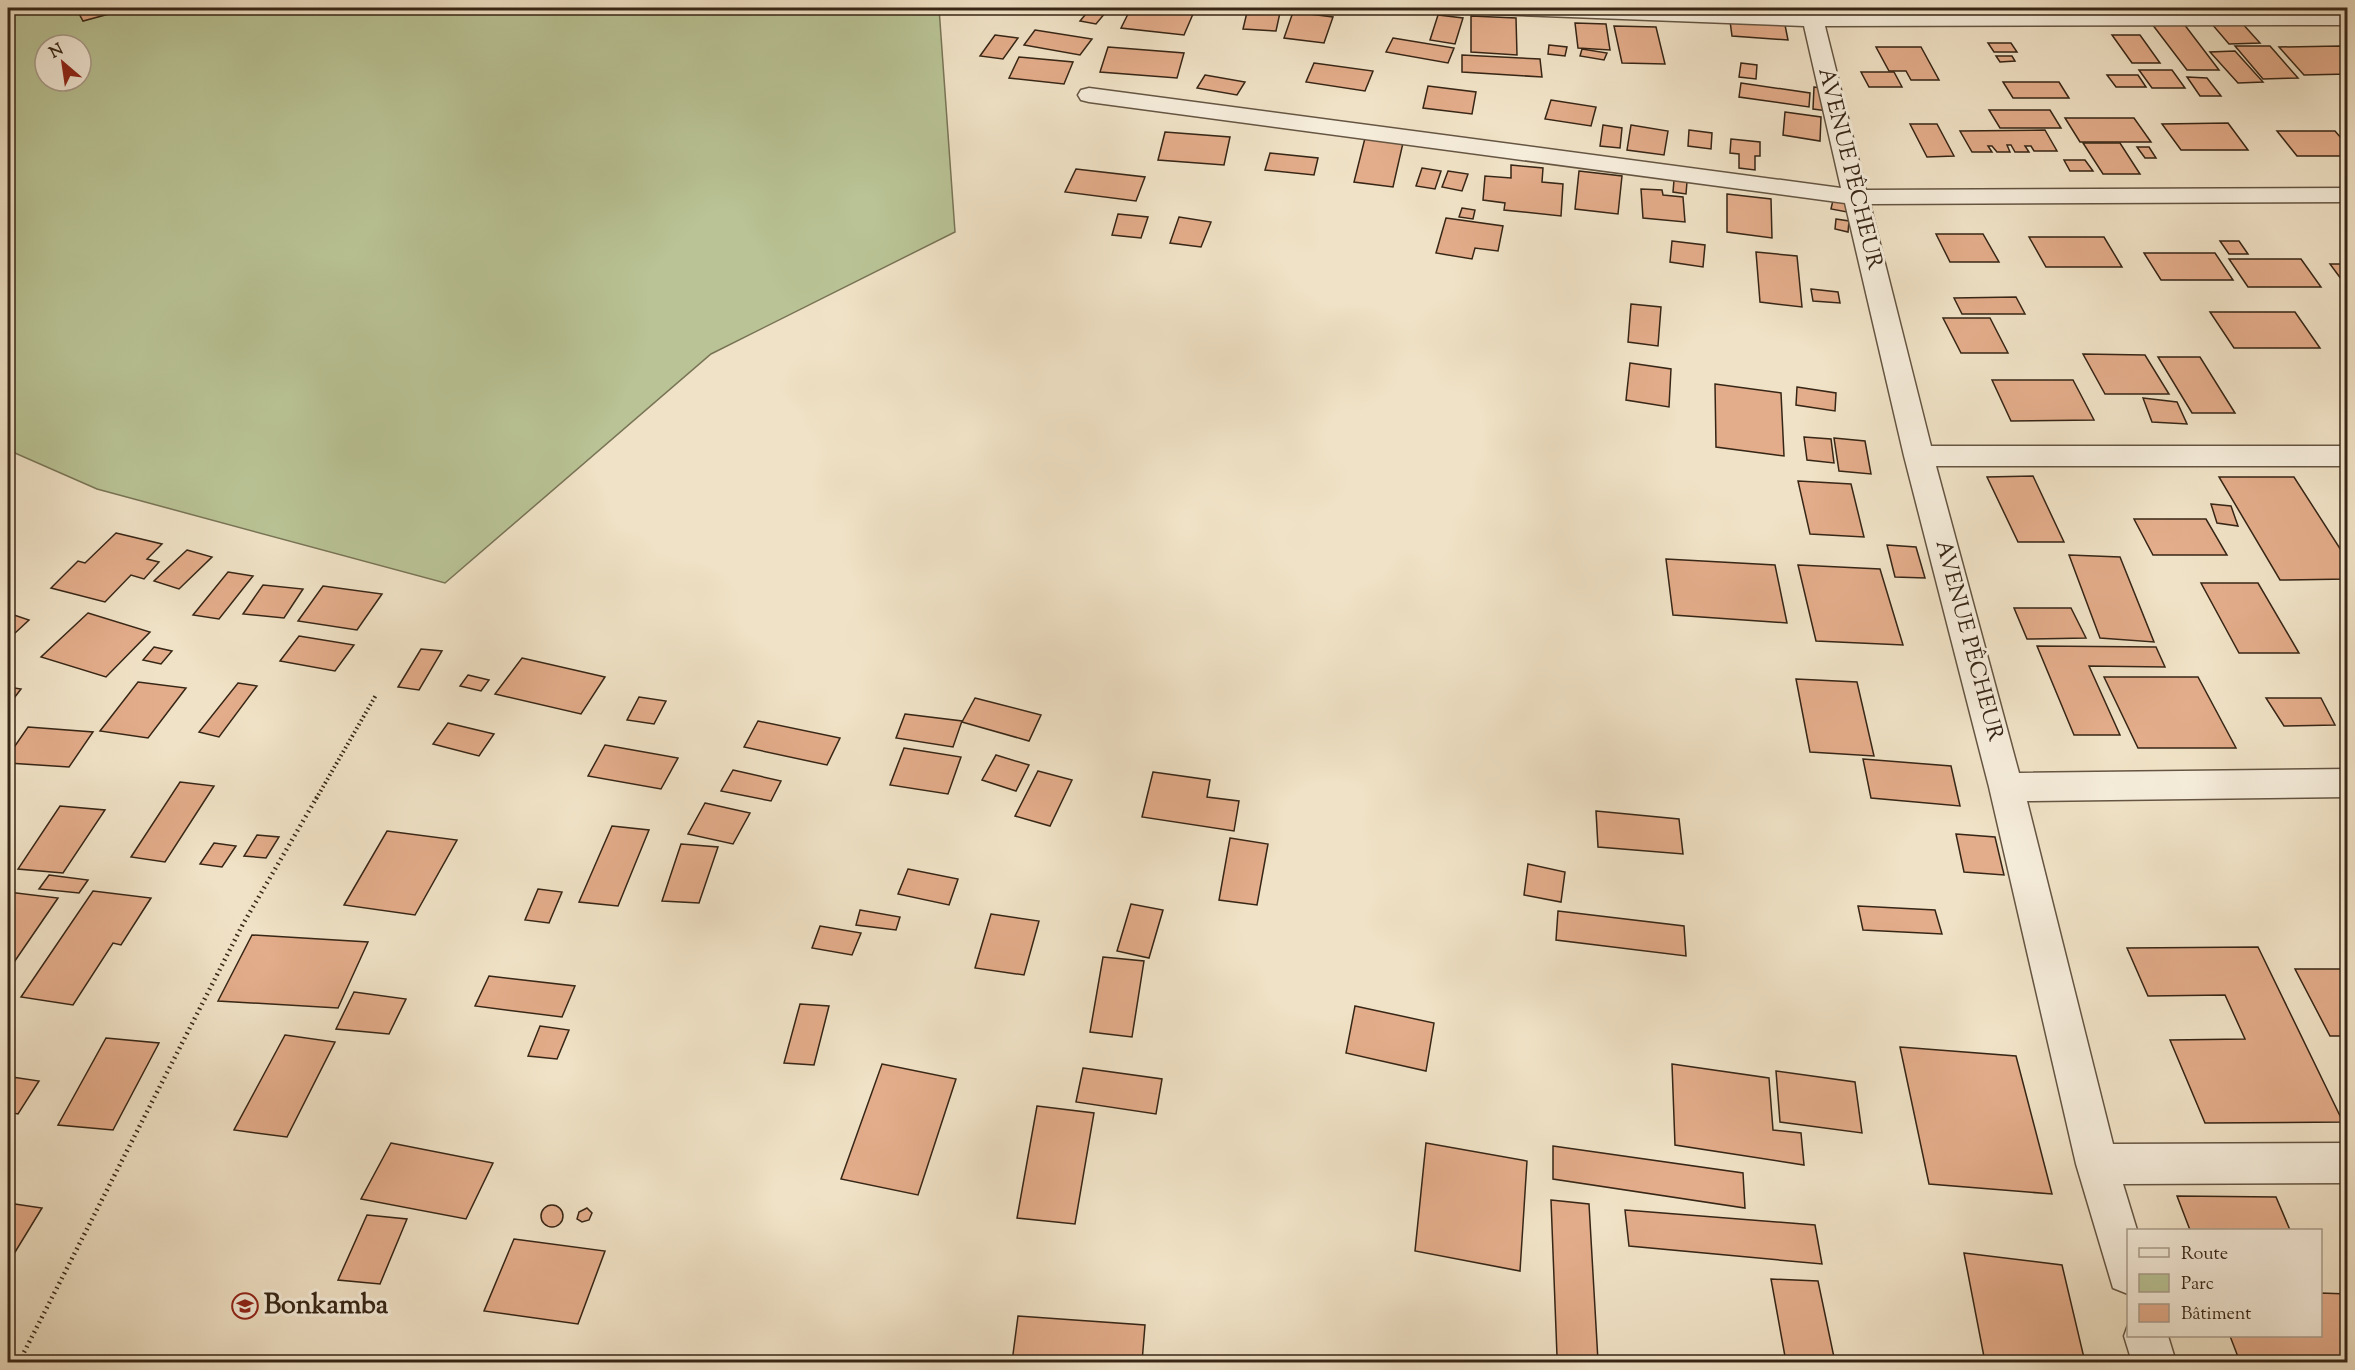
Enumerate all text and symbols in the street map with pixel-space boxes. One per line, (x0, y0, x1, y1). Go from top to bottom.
north arrow (33, 33, 93, 93)
text: N (46, 39, 68, 65)
street label: AVENUE PÊCHEUR (1808, 65, 1890, 274)
street label: AVENUE PÊCHEUR (1926, 537, 2010, 745)
legend (2127, 1229, 2322, 1337)
text: Route (2181, 1242, 2228, 1268)
text: Parc (2181, 1272, 2214, 1298)
place label: Bonkamba (264, 1287, 389, 1326)
school or university icon: Bonkamba (230, 1291, 260, 1321)
text: Bâtiment (2181, 1302, 2251, 1328)

